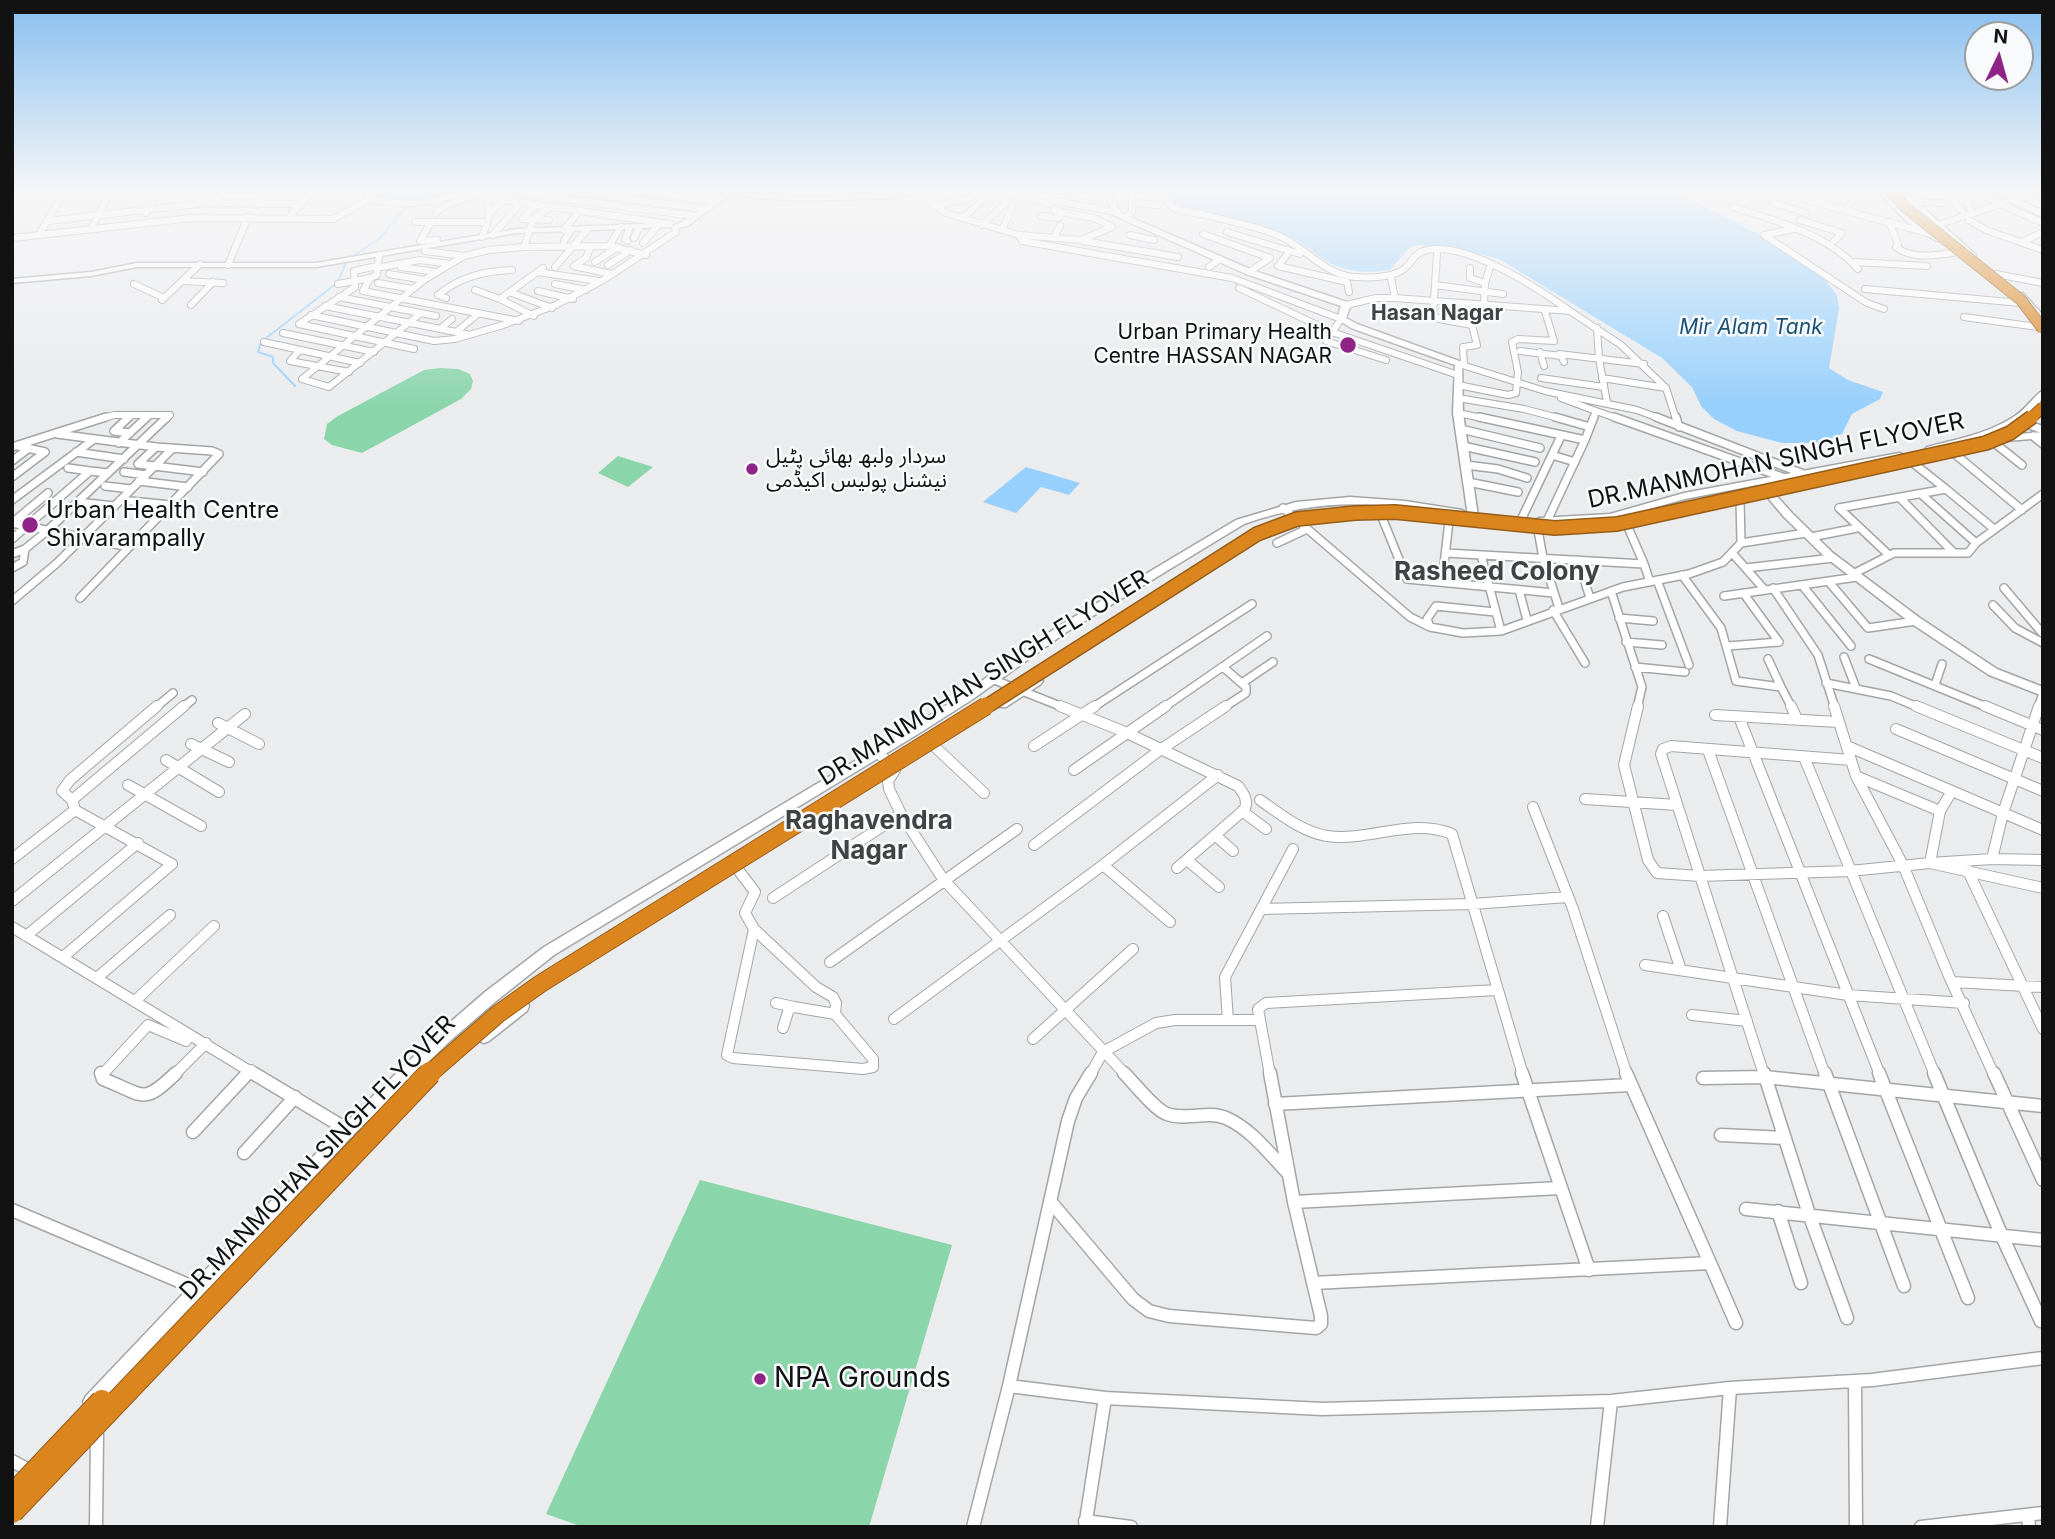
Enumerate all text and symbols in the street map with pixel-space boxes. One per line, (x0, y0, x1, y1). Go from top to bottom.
north arrow (1964, 21, 2034, 91)
text: N (1992, 24, 2009, 49)
district label: Hasan Nagar (1371, 301, 1503, 327)
water label: Mir Alam Tank (1679, 315, 1823, 341)
place label: Urban Primary Health Centre HASSAN NAGAR (1093, 320, 1332, 370)
marker: Urban Primary Health Centre HASSAN NAGAR (1338, 335, 1358, 355)
street label: DR.MANMOHAN SINGH FLYOVER (1585, 407, 1967, 515)
place label: سردار ولبھ بھائی پٹیل نیشنل پولیس اکیڈمی (766, 444, 947, 494)
marker: سردار ولبھ بھائی پٹیل نیشنل پولیس اکیڈمی (744, 461, 760, 477)
place label: Urban Health Centre Shivarampally (46, 497, 279, 553)
marker: Urban Health Centre Shivarampally (20, 515, 40, 535)
district label: Rasheed Colony (1394, 556, 1600, 588)
street label: DR.MANMOHAN SINGH FLYOVER (814, 564, 1154, 792)
district label: Raghavendra Nagar (785, 805, 953, 866)
street label: DR.MANMOHAN SINGH FLYOVER (174, 1010, 462, 1306)
place label: NPA Grounds (774, 1362, 951, 1396)
marker: NPA Grounds (752, 1371, 768, 1387)

